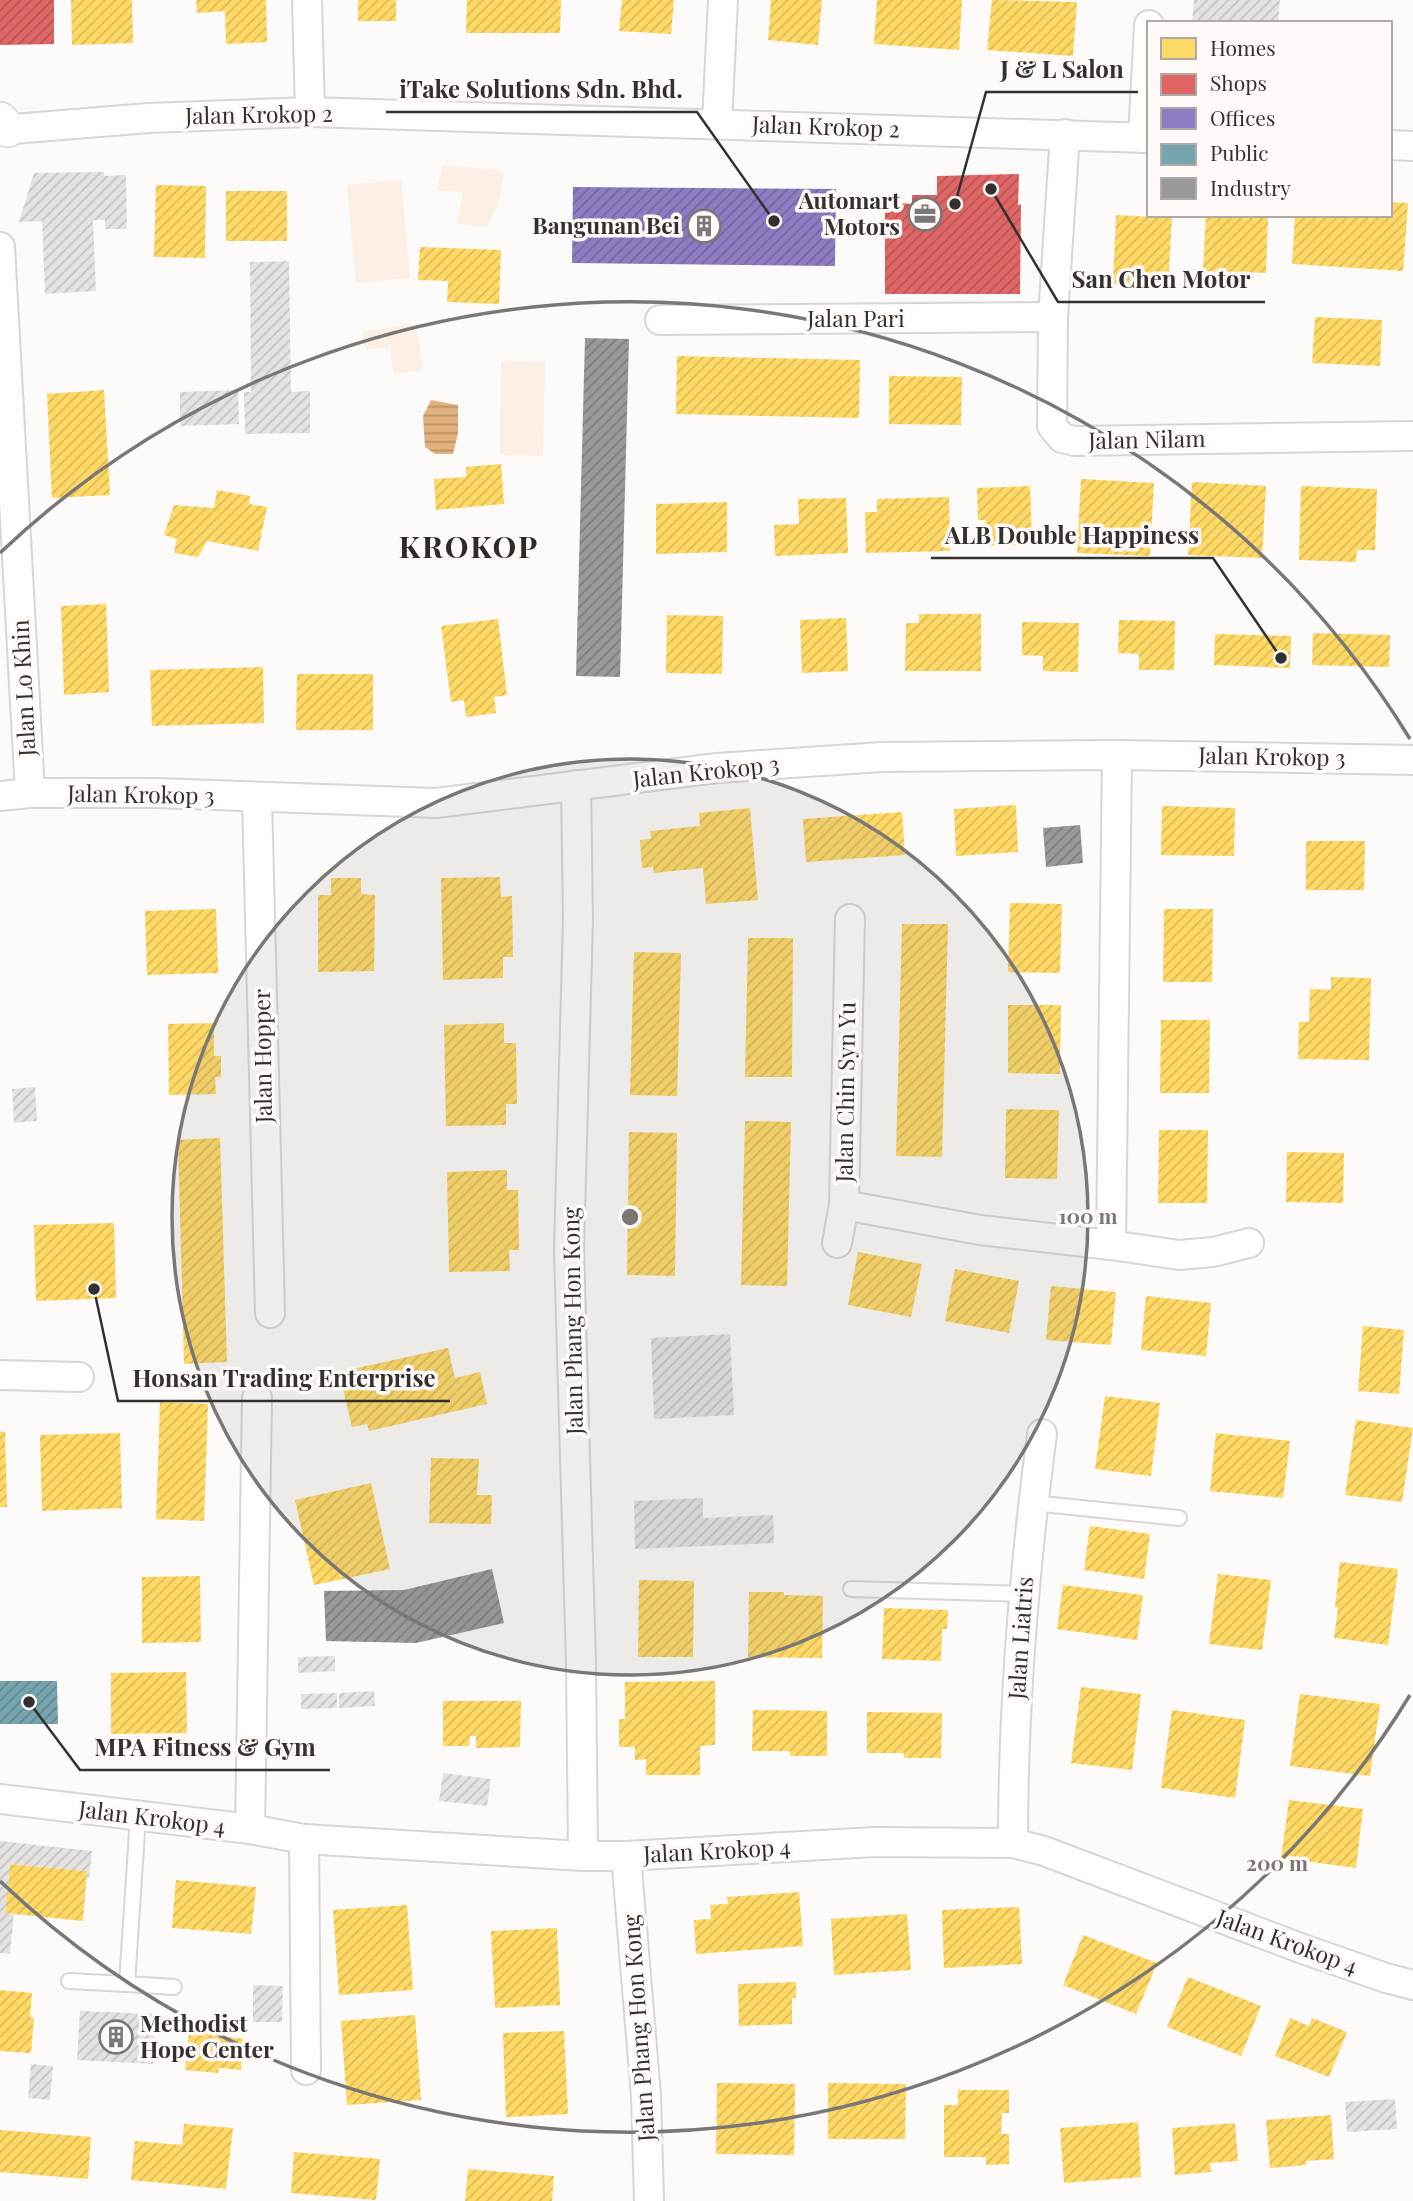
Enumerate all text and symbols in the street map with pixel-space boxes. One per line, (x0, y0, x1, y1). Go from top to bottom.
legend (1147, 21, 1392, 217)
text: Homes (1210, 33, 1276, 61)
callout: J & L Salon (986, 47, 1138, 92)
text: J & L Salon (999, 52, 1124, 84)
callout: iTake Solutions Sdn. Bhd. (386, 67, 697, 112)
text: Shops (1210, 68, 1267, 96)
text: iTake Solutions Sdn. Bhd. (399, 72, 683, 104)
street label: Jalan Krokop 2 (184, 97, 333, 130)
text: Offices (1210, 103, 1275, 131)
street label: Jalan Krokop 2 (751, 107, 900, 144)
text: Public (1210, 138, 1268, 166)
text: Industry (1210, 173, 1291, 201)
place label: Automart Motors (798, 184, 901, 241)
office icon: Automart Motors (906, 195, 944, 233)
building icon: Bangunan Bei (685, 207, 723, 245)
place label: Bangunan Bei (532, 209, 680, 240)
callout: San Chen Motor (1058, 257, 1265, 302)
text: San Chen Motor (1071, 262, 1251, 294)
street label: Jalan Pari (806, 302, 905, 333)
street label: Jalan Nilam (1087, 422, 1206, 455)
callout: ALB Double Happiness (931, 513, 1213, 558)
text: ALB Double Happiness (944, 518, 1199, 550)
district label: KROKOP (399, 526, 539, 566)
street label: Jalan Lo Khin (3, 619, 42, 758)
street label: Jalan Krokop 3 (1197, 739, 1346, 772)
street label: Jalan Krokop 3 (630, 747, 781, 794)
street label: Jalan Krokop 3 (66, 777, 215, 810)
street label: Jalan Hopper (245, 989, 278, 1124)
street label: Jalan Chin Syn Yu (827, 1001, 862, 1184)
text: 100 m (1058, 1201, 1118, 1229)
centre of rings (618, 1205, 642, 1229)
street label: Jalan Phang Hon Kong (554, 1207, 589, 1436)
callout: Honsan Trading Enterprise (118, 1356, 450, 1401)
text: Honsan Trading Enterprise (132, 1361, 436, 1393)
street label: Jalan Liatris (1000, 1575, 1039, 1701)
callout: MPA Fitness & Gym (80, 1725, 330, 1770)
text: MPA Fitness & Gym (94, 1730, 316, 1762)
street label: Jalan Krokop 4 (76, 1792, 227, 1841)
street label: Jalan Krokop 4 (641, 1830, 791, 1869)
text: 200 m (1246, 1848, 1308, 1876)
street label: Jalan Krokop 4 (1212, 1900, 1362, 1980)
street label: Jalan Phang Hon Kong (614, 1913, 661, 2144)
place label: Methodist Hope Center (140, 2007, 274, 2064)
building icon: Methodist Hope Center (97, 2018, 135, 2056)

